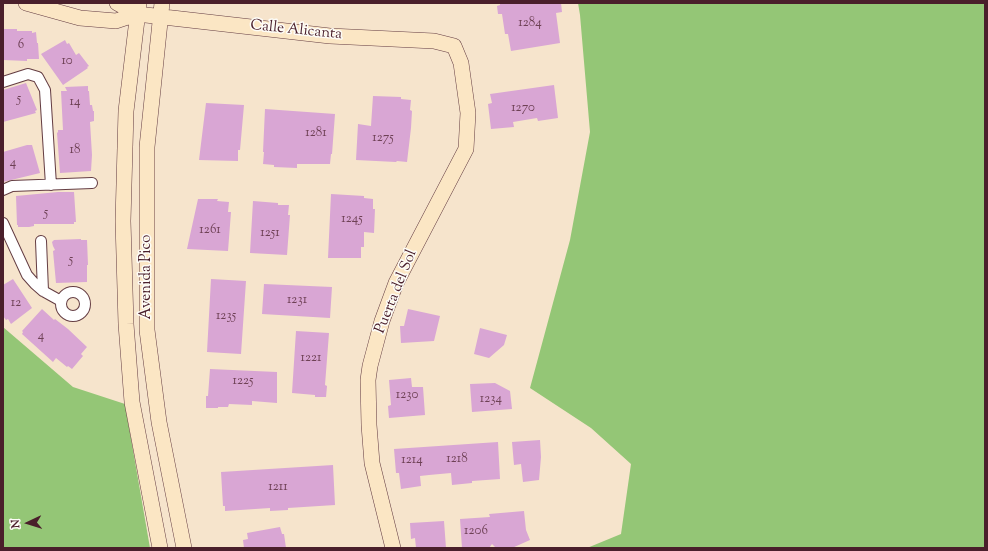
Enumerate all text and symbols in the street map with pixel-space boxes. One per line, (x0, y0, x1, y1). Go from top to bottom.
house number: 1284 (518, 16, 542, 32)
street label: Calle Alicanta (249, 17, 343, 45)
house number: 6 (18, 38, 24, 54)
house number: 10 (61, 54, 73, 70)
house number: 5 (17, 92, 21, 108)
house number: 14 (70, 95, 80, 111)
house number: 1270 (511, 101, 535, 117)
house number: 1281 (305, 126, 327, 142)
house number: 1275 (372, 131, 394, 147)
house number: 18 (70, 143, 80, 159)
house number: 4 (10, 156, 16, 172)
house number: 5 (44, 206, 48, 222)
house number: 1245 (341, 212, 363, 228)
house number: 1261 (199, 223, 221, 239)
house number: 1251 (260, 226, 280, 242)
street label: Avenida Pico (138, 235, 156, 319)
street label: Puerta del Sol (372, 248, 422, 336)
house number: 5 (69, 253, 73, 269)
house number: 1231 (287, 293, 307, 309)
house number: 12 (11, 296, 21, 312)
house number: 1235 (216, 309, 236, 325)
house number: 4 (38, 329, 44, 345)
house number: 1221 (300, 351, 322, 367)
house number: 1225 (232, 374, 254, 390)
house number: 1230 (396, 388, 418, 404)
house number: 1234 (480, 392, 502, 408)
house number: 1218 (446, 452, 468, 468)
house number: 1214 (401, 453, 423, 469)
house number: 1211 (268, 480, 288, 496)
north arrow (8, 503, 48, 543)
text: N (8, 519, 24, 529)
house number: 1206 (464, 524, 488, 540)

